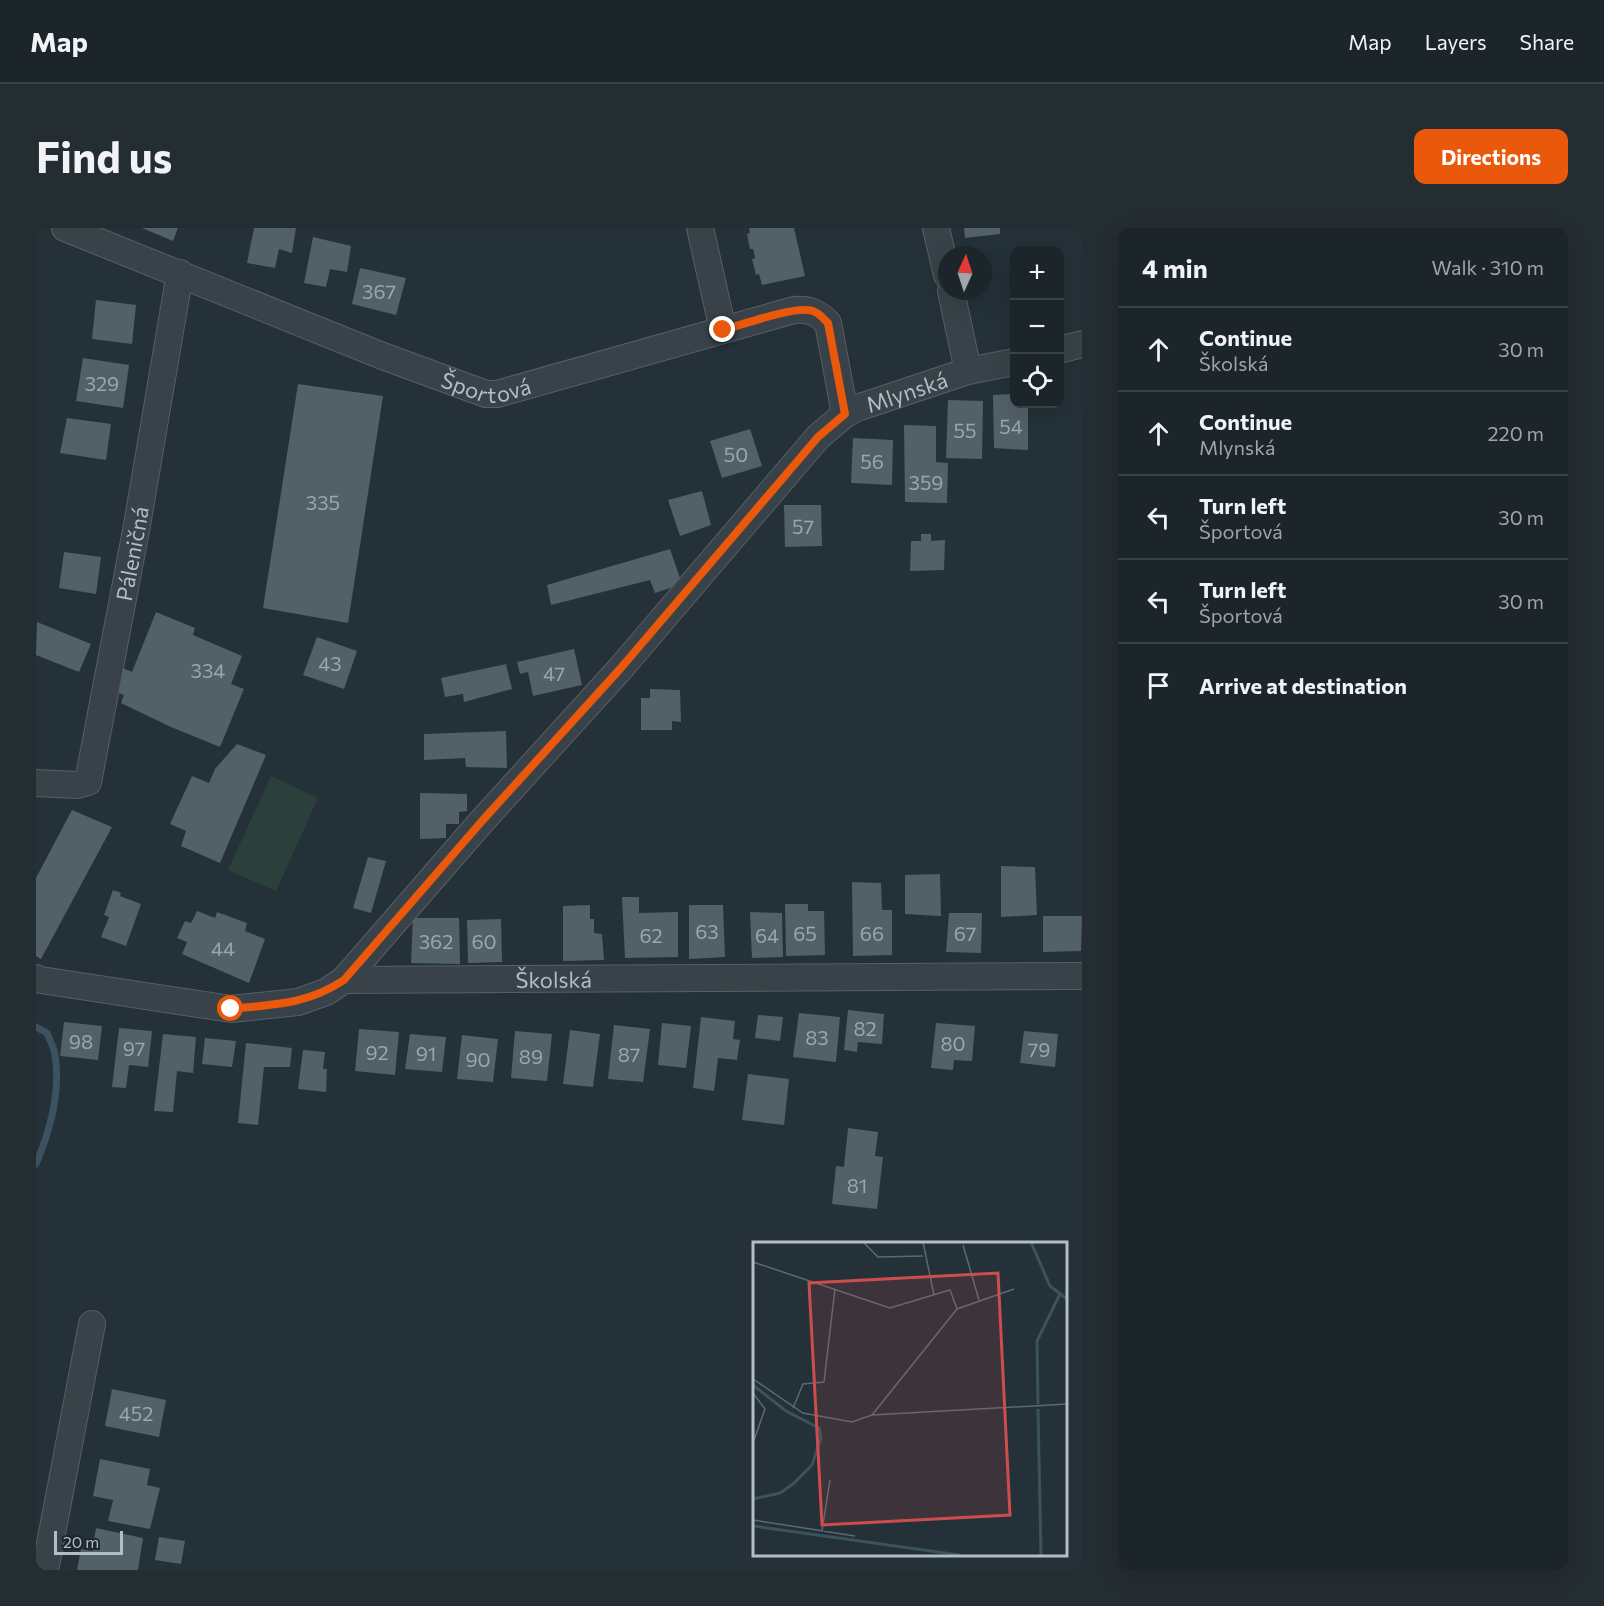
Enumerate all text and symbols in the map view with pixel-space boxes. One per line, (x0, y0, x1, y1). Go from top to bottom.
text: Map (30, 24, 88, 58)
text: Map (1348, 29, 1392, 54)
text: Layers (1425, 29, 1487, 54)
text: Share (1520, 29, 1574, 54)
button: Directions (1414, 129, 1568, 184)
text: Find us (36, 130, 172, 182)
north arrow (938, 246, 992, 300)
map controls (1010, 246, 1064, 408)
button: + (1010, 246, 1064, 300)
text: 4 min (1142, 252, 1208, 283)
text: Walk · 310 m (1432, 255, 1544, 279)
house number: 367 (362, 279, 396, 303)
button: − (1010, 300, 1064, 354)
route end (709, 316, 735, 342)
text: Continue (1199, 324, 1292, 351)
icon: ahead (1142, 333, 1175, 366)
text: 30 m (1498, 337, 1544, 361)
text: Školská (1199, 351, 1268, 375)
button: locate (1010, 354, 1064, 408)
street label: Športová (438, 365, 534, 408)
street label: Mlynská (862, 365, 951, 418)
house number: 329 (85, 371, 119, 395)
text: Continue (1199, 408, 1292, 435)
house number: 54 (999, 414, 1023, 438)
icon: ahead (1142, 417, 1175, 450)
house number: 55 (954, 418, 976, 442)
text: 220 m (1488, 421, 1544, 445)
text: Mlynská (1199, 435, 1275, 459)
house number: 50 (724, 442, 748, 466)
house number: 56 (860, 449, 884, 473)
house number: 359 (908, 470, 944, 494)
house number: 335 (306, 490, 340, 514)
text: Turn left (1199, 492, 1286, 519)
icon: left (1142, 501, 1175, 534)
street label: Páleničná (109, 504, 153, 603)
text: 30 m (1498, 505, 1544, 529)
house number: 57 (792, 514, 814, 538)
text: Športová (1199, 519, 1283, 543)
text: Turn left (1199, 576, 1286, 603)
icon: left (1142, 585, 1175, 618)
text: 30 m (1498, 589, 1544, 613)
text: Športová (1199, 603, 1283, 627)
house number: 43 (318, 651, 342, 675)
house number: 334 (191, 658, 225, 682)
house number: 47 (543, 661, 565, 685)
icon: arrive (1142, 669, 1175, 702)
text: Arrive at destination (1199, 672, 1407, 699)
house number: 63 (695, 919, 719, 943)
house number: 65 (793, 921, 817, 945)
house number: 66 (860, 921, 884, 945)
house number: 67 (954, 921, 976, 945)
house number: 62 (639, 923, 663, 947)
house number: 64 (755, 923, 779, 947)
house number: 362 (419, 929, 453, 953)
house number: 60 (471, 929, 497, 953)
house number: 44 (211, 936, 235, 960)
street label: Školská (515, 965, 592, 993)
route start (217, 995, 243, 1021)
house number: 82 (853, 1016, 877, 1040)
house number: 83 (805, 1025, 829, 1049)
house number: 98 (69, 1029, 93, 1053)
house number: 80 (940, 1031, 966, 1055)
house number: 97 (123, 1036, 145, 1060)
house number: 79 (1028, 1037, 1050, 1061)
house number: 92 (365, 1040, 389, 1064)
house number: 91 (416, 1041, 436, 1065)
house number: 87 (618, 1042, 640, 1066)
house number: 89 (519, 1044, 543, 1068)
house number: 90 (465, 1047, 491, 1071)
house number: 81 (847, 1173, 867, 1197)
inset map (753, 1242, 1067, 1555)
house number: 452 (119, 1401, 153, 1425)
scale bar (54, 1528, 123, 1556)
text: 20 m (63, 1532, 99, 1551)

